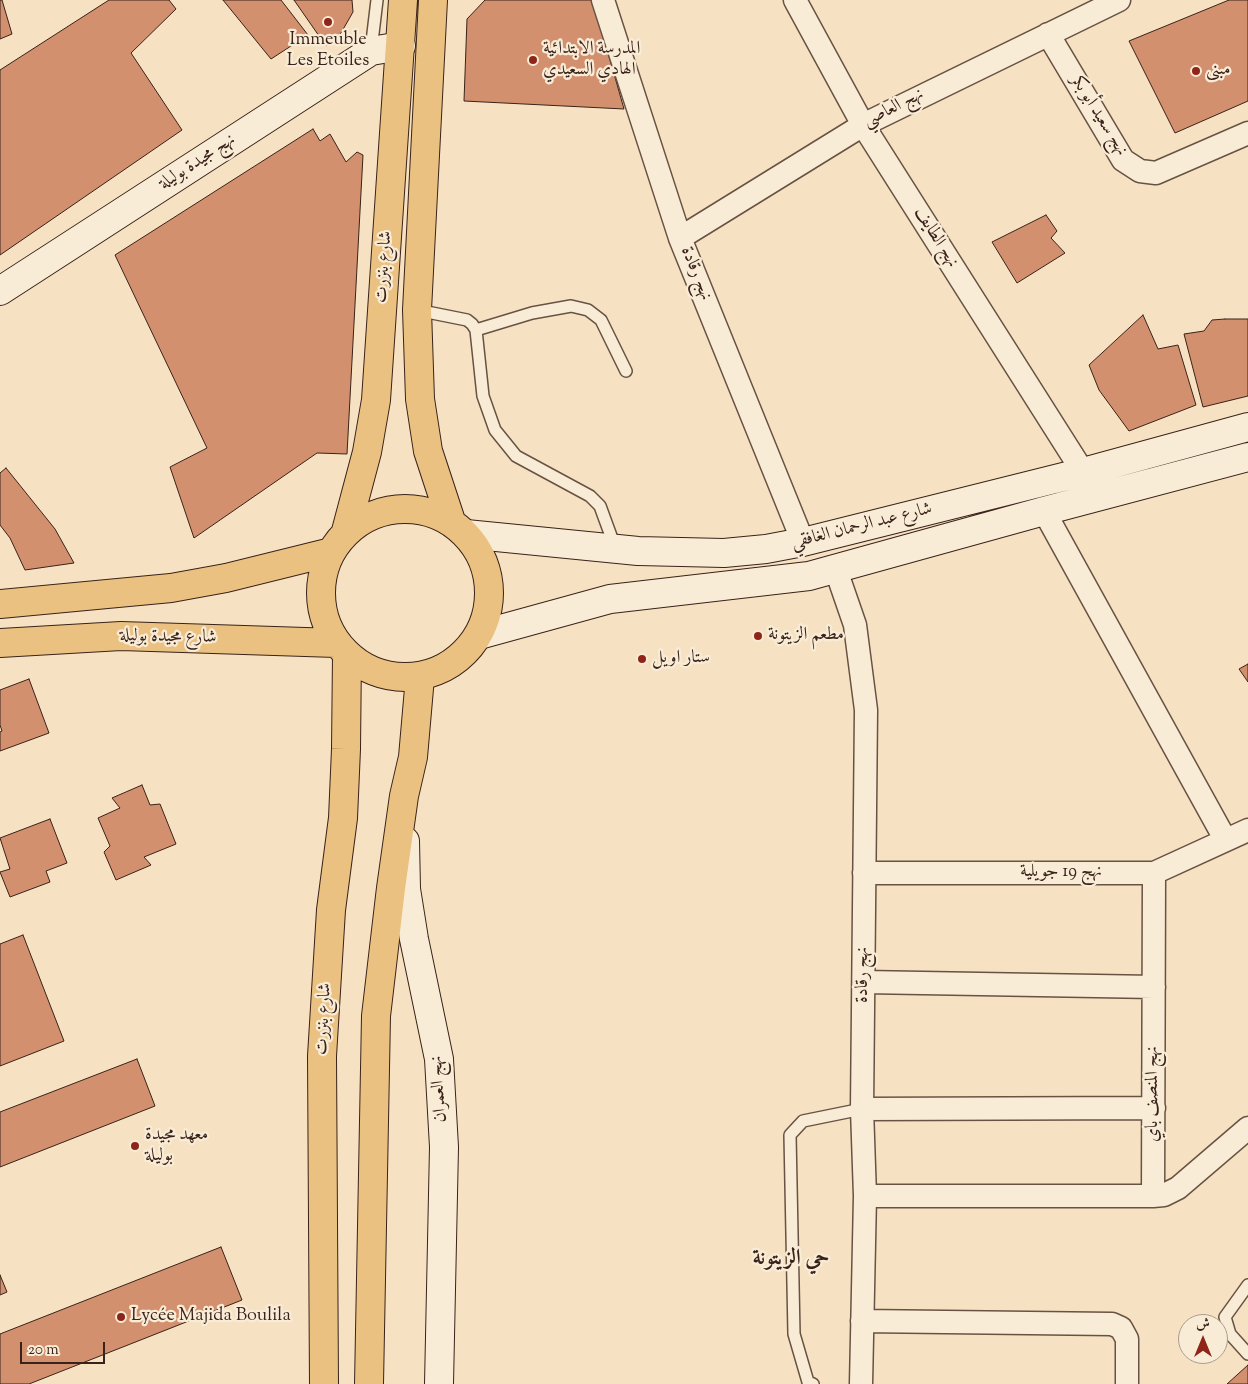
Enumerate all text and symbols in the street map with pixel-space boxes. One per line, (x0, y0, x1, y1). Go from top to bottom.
marker: Immeuble Les Etoiles (322, 16, 334, 28)
place label: Immeuble Les Etoiles (287, 30, 369, 72)
place label: المدرسة الابتدائية الهادي السعيدي (543, 39, 640, 82)
marker: المدرسة الابتدائية الهادي السعيدي (527, 54, 539, 66)
place label: مبنى (1206, 60, 1230, 82)
marker: مبنى (1190, 65, 1202, 77)
street label: نهج سعيد أبو بكر (1065, 72, 1131, 160)
street label: نهج العاصي (860, 85, 928, 133)
street label: نهج مجيدة بوليلة (156, 130, 240, 196)
street label: نهج الطايف (908, 204, 962, 272)
street label: شارع بنزرت (372, 230, 398, 304)
street label: نهج رقادة (674, 244, 716, 304)
street label: شارع عبد الرحمان الغافقي (789, 499, 935, 555)
place label: مطعم الزيتونة (768, 625, 844, 647)
street label: شارع مجيدة بوليلة (119, 626, 217, 650)
marker: مطعم الزيتونة (752, 630, 764, 642)
place label: ستار اويل (652, 648, 710, 670)
marker: ستار اويل (636, 653, 648, 665)
street label: نهج 19 جويلية (1020, 862, 1102, 884)
street label: نهج رقادة (853, 947, 875, 1003)
street label: شارع بنزرت (312, 982, 338, 1056)
street label: نهج المنصف باي (1143, 1046, 1165, 1142)
street label: نهج العمران (427, 1055, 453, 1123)
place label: معهد مجيدة بوليلة (145, 1125, 208, 1168)
marker: معهد مجيدة بوليلة (129, 1140, 141, 1152)
district label: حي الزيتونة (753, 1247, 829, 1273)
place label: Lycée Majida Boulila (131, 1306, 291, 1328)
marker: Lycée Majida Boulila (115, 1311, 127, 1323)
north arrow (1178, 1314, 1228, 1364)
text: ش (1196, 1315, 1210, 1335)
scale bar (22, 1332, 108, 1364)
text: 20 m (28, 1340, 59, 1361)

